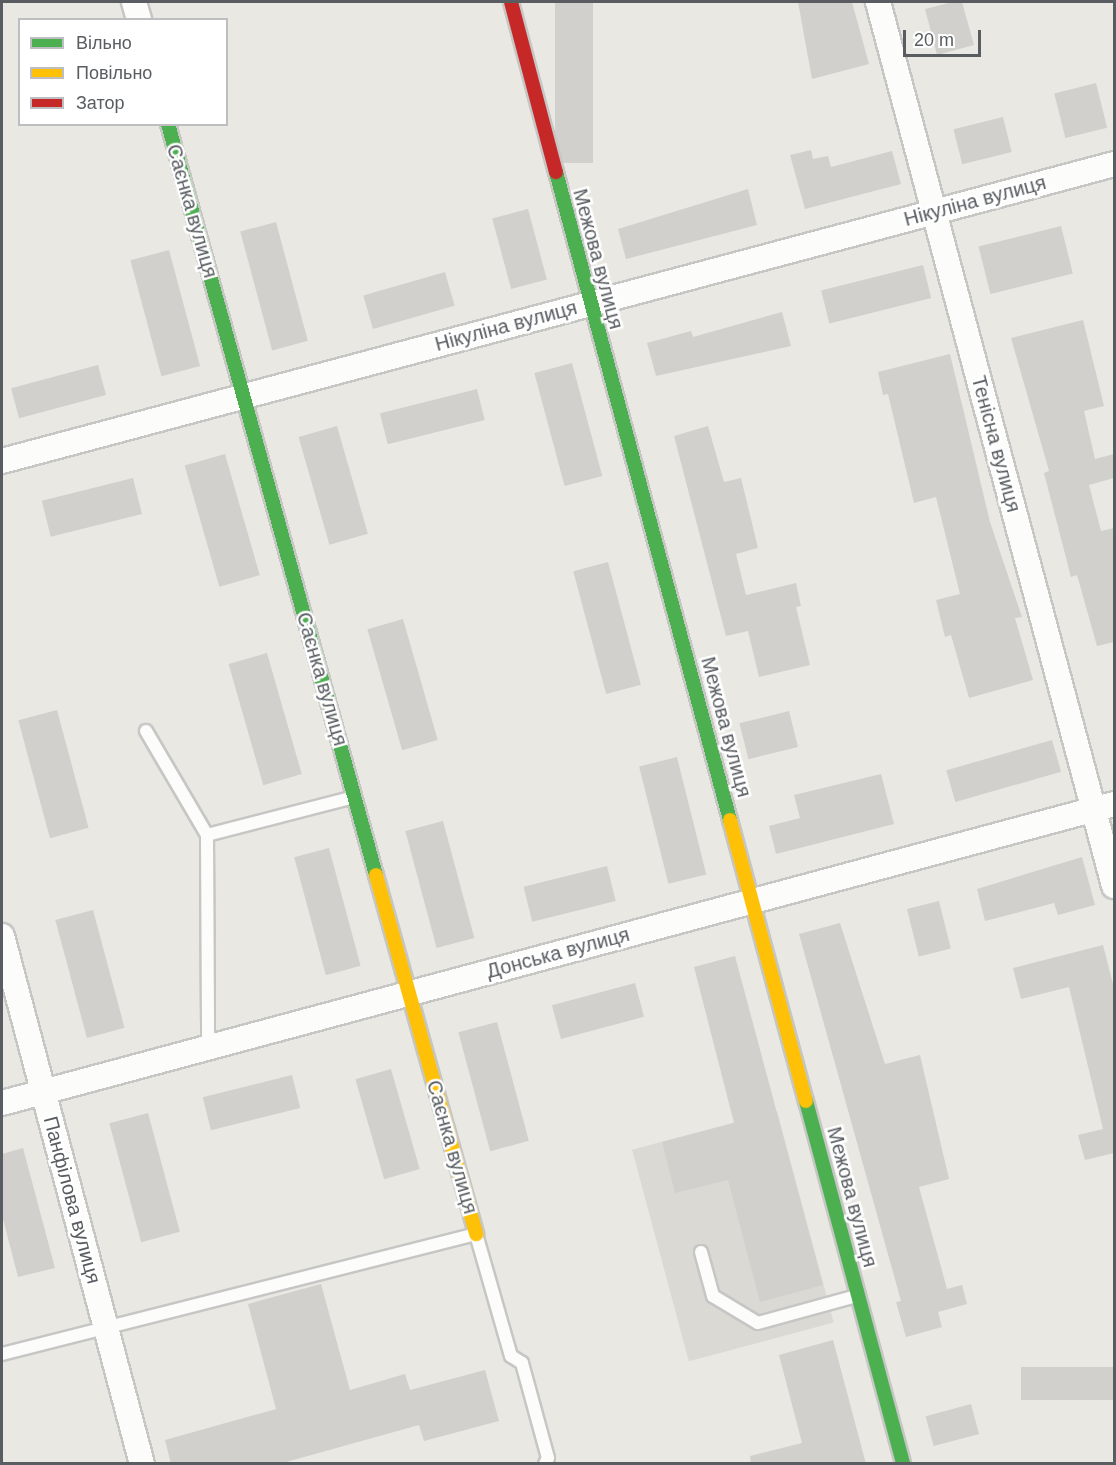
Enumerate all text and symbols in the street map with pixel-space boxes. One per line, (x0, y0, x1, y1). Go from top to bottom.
legend (18, 18, 228, 126)
scale bar (906, 18, 984, 56)
text: 20 m (914, 30, 954, 50)
text: Вільно (76, 33, 132, 53)
text: Повільно (76, 63, 152, 83)
text: Затор (76, 93, 125, 113)
street label: Саєнка вулиця (161, 141, 223, 281)
street label: Нікуліна вулиця (901, 170, 1049, 232)
street label: Межова вулиця (568, 186, 628, 332)
street label: Нікуліна вулиця (432, 295, 580, 357)
street label: Тенісна вулиця (966, 373, 1026, 515)
street label: Саєнка вулиця (291, 609, 353, 749)
street label: Межова вулиця (696, 654, 756, 800)
street label: Донська вулиця (484, 922, 632, 984)
street label: Саєнка вулиця (421, 1077, 483, 1217)
street label: Панфілова вулиця (38, 1114, 106, 1286)
street label: Межова вулиця (822, 1124, 882, 1270)

